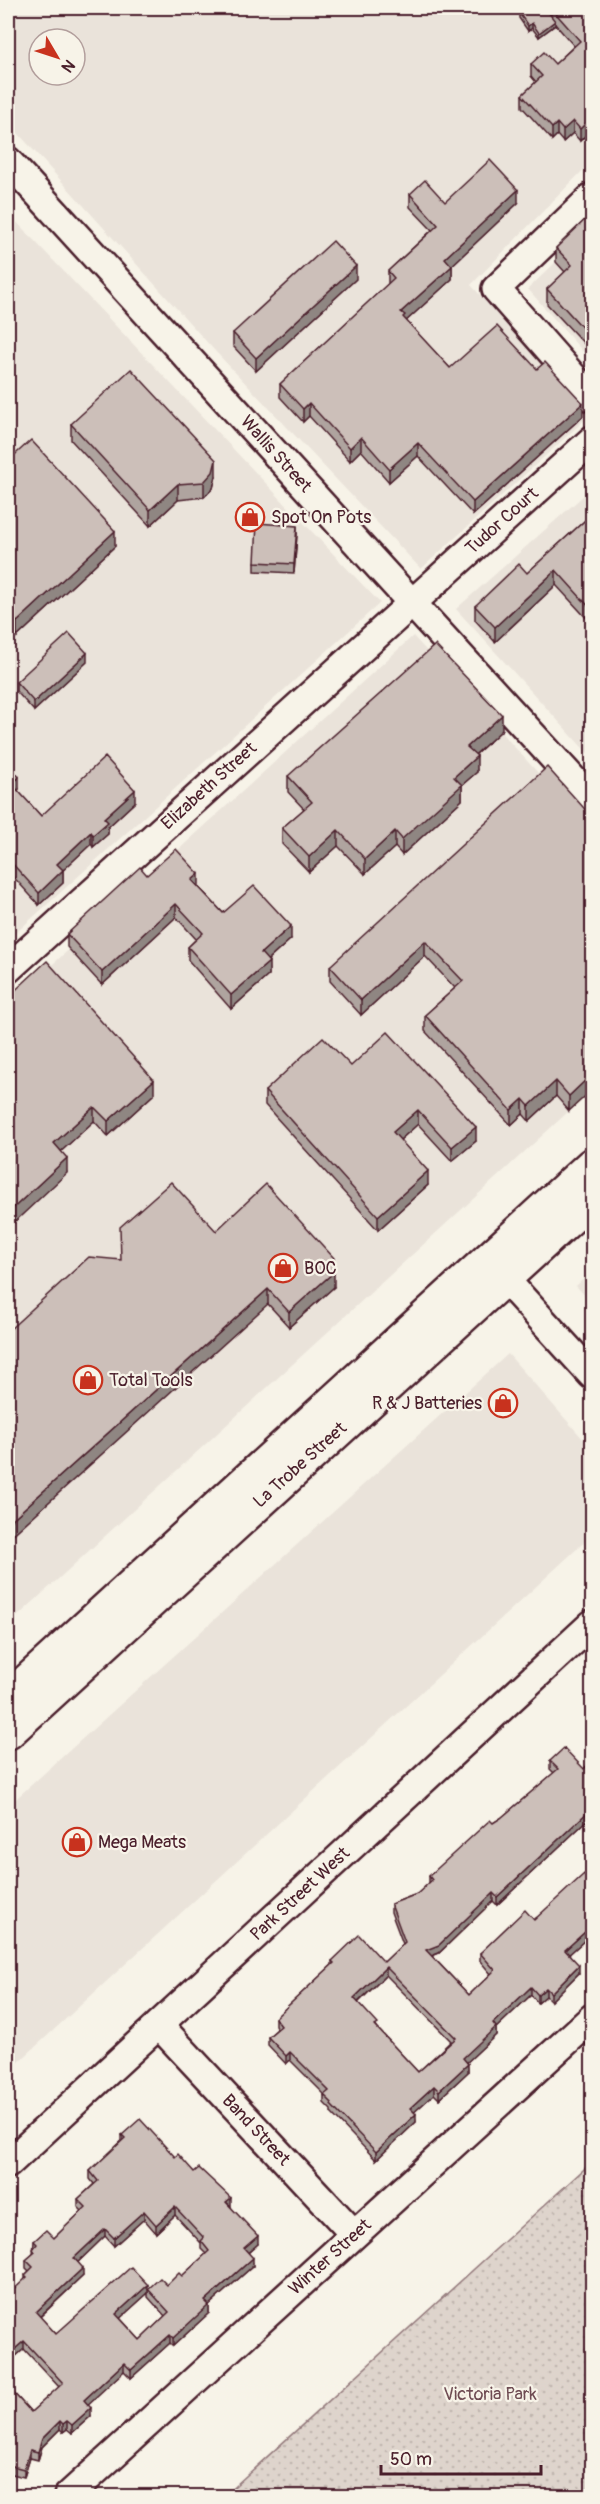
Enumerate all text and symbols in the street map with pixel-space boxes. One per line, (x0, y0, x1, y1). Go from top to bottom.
north arrow (27, 27, 87, 87)
text: N (57, 55, 79, 76)
street label: Wallis Street (235, 411, 317, 498)
street label: Tudor Court (461, 482, 544, 560)
shop icon: Spot On Pots (234, 501, 266, 533)
place label: Spot On Pots (271, 506, 371, 529)
street label: Elizabeth Street (156, 737, 262, 835)
shop icon: BOC (267, 1252, 299, 1284)
place label: BOC (304, 1257, 337, 1280)
shop icon: Total Tools (72, 1364, 104, 1396)
place label: Total Tools (109, 1369, 193, 1392)
shop icon: R & J Batteries (487, 1387, 519, 1419)
place label: R & J Batteries (372, 1392, 482, 1415)
street label: La Trobe Street (248, 1416, 352, 1513)
shop icon: Mega Meats (61, 1826, 93, 1858)
place label: Mega Meats (98, 1831, 186, 1854)
street label: Park Street West (245, 1842, 355, 1946)
street label: Band Street (217, 2089, 296, 2171)
street label: Winter Street (284, 2213, 377, 2300)
park label: Victoria Park (443, 2383, 537, 2406)
scale bar (381, 2438, 542, 2476)
text: 50 m (390, 2448, 432, 2471)

